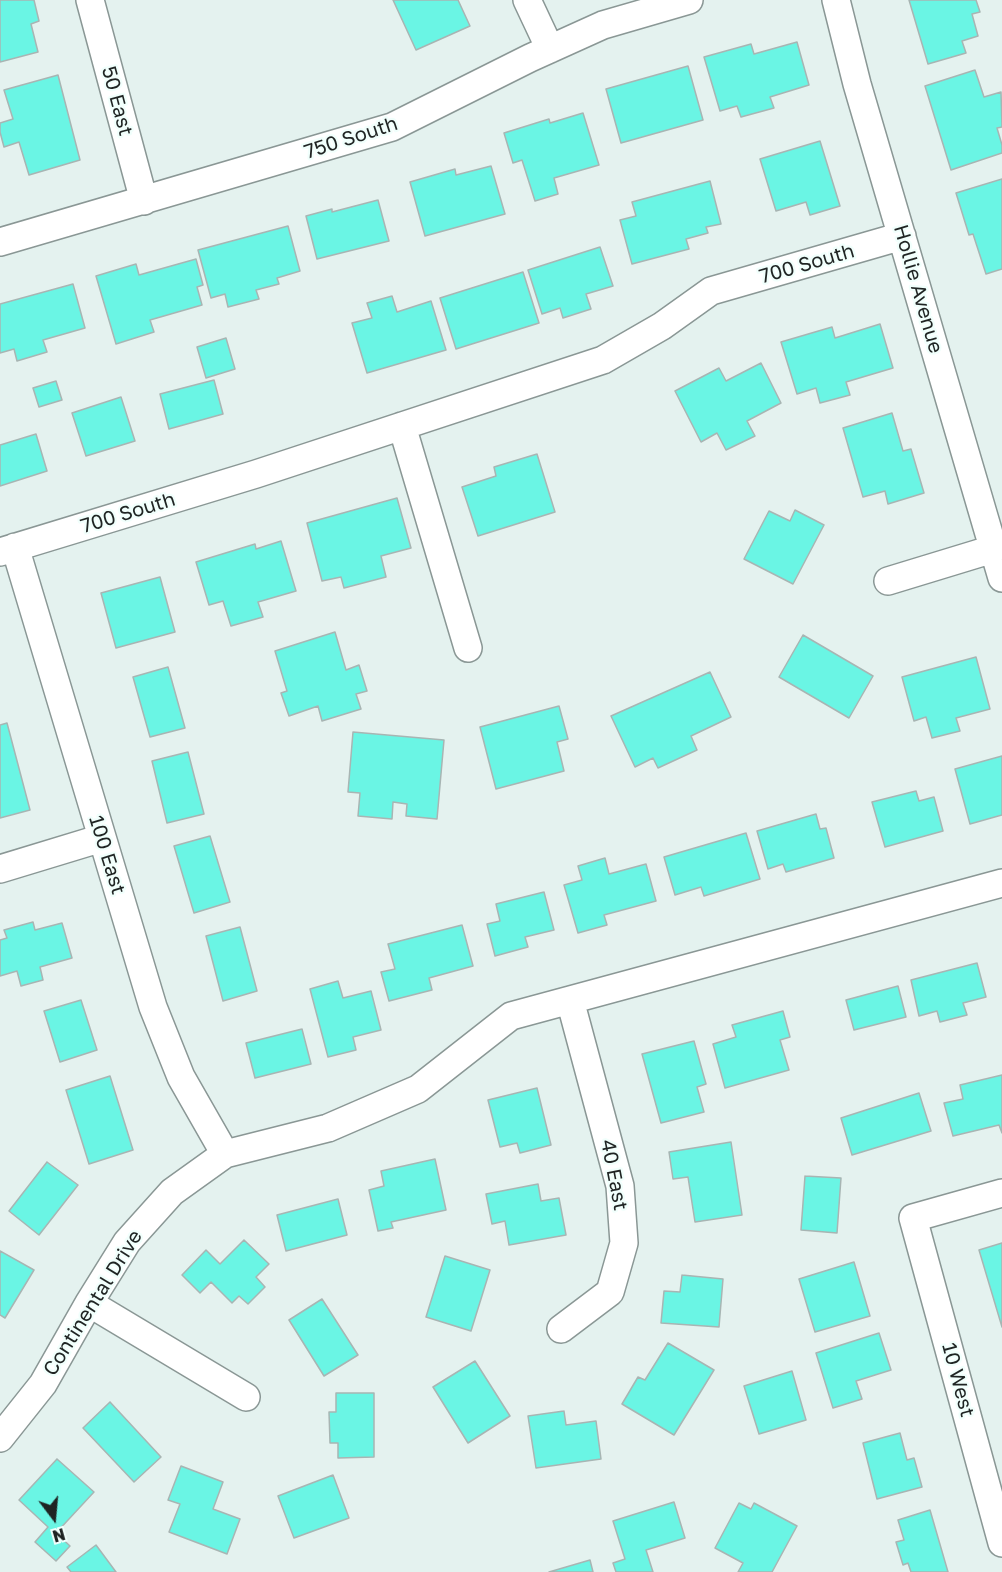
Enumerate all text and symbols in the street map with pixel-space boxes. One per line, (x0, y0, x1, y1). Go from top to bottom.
street label: 50 East (96, 64, 138, 138)
street label: 750 South (301, 112, 401, 164)
street label: Hollie Avenue (888, 222, 948, 356)
street label: 700 South (757, 239, 857, 289)
street label: 700 South (78, 487, 178, 539)
street label: 100 East (84, 813, 130, 897)
street label: 40 East (595, 1138, 633, 1212)
street label: Continental Drive (38, 1226, 148, 1380)
street label: 10 West (937, 1340, 979, 1420)
north arrow (24, 1488, 84, 1548)
text: N (50, 1524, 68, 1547)

